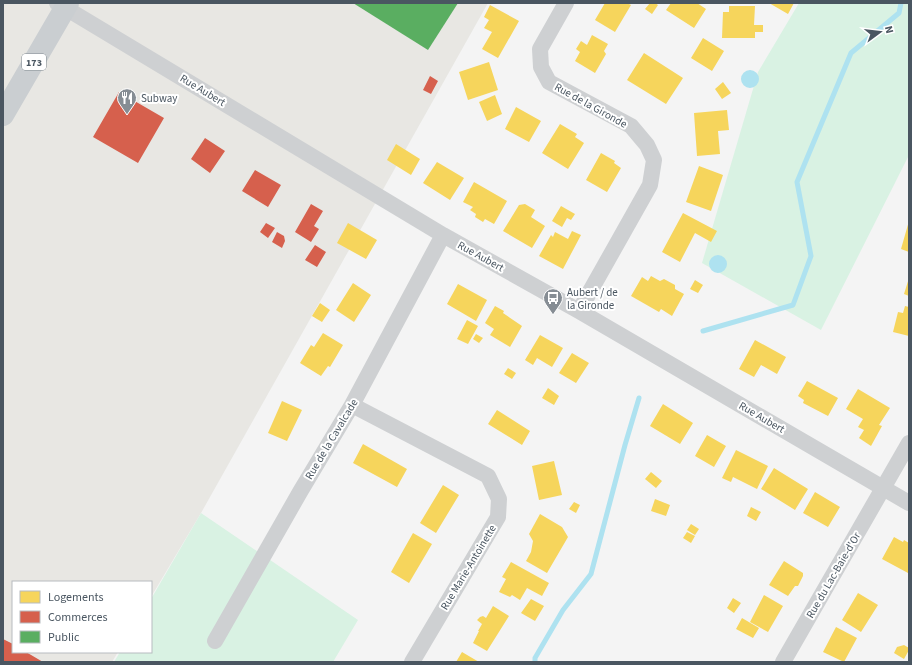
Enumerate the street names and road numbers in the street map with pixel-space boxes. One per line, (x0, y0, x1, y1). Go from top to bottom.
road number: 173 (22, 54, 46, 70)
street label: Rue Aubert (177, 71, 229, 110)
street label: Rue de la Gironde (552, 79, 630, 132)
street label: Rue Aubert (455, 238, 507, 275)
street label: Rue de la Cavalcade (301, 396, 362, 482)
street label: Rue Aubert (736, 398, 788, 437)
street label: Rue Marie-Antoinette (437, 521, 500, 613)
street label: Rue du Lac-Baie-d'Or (803, 529, 864, 621)

